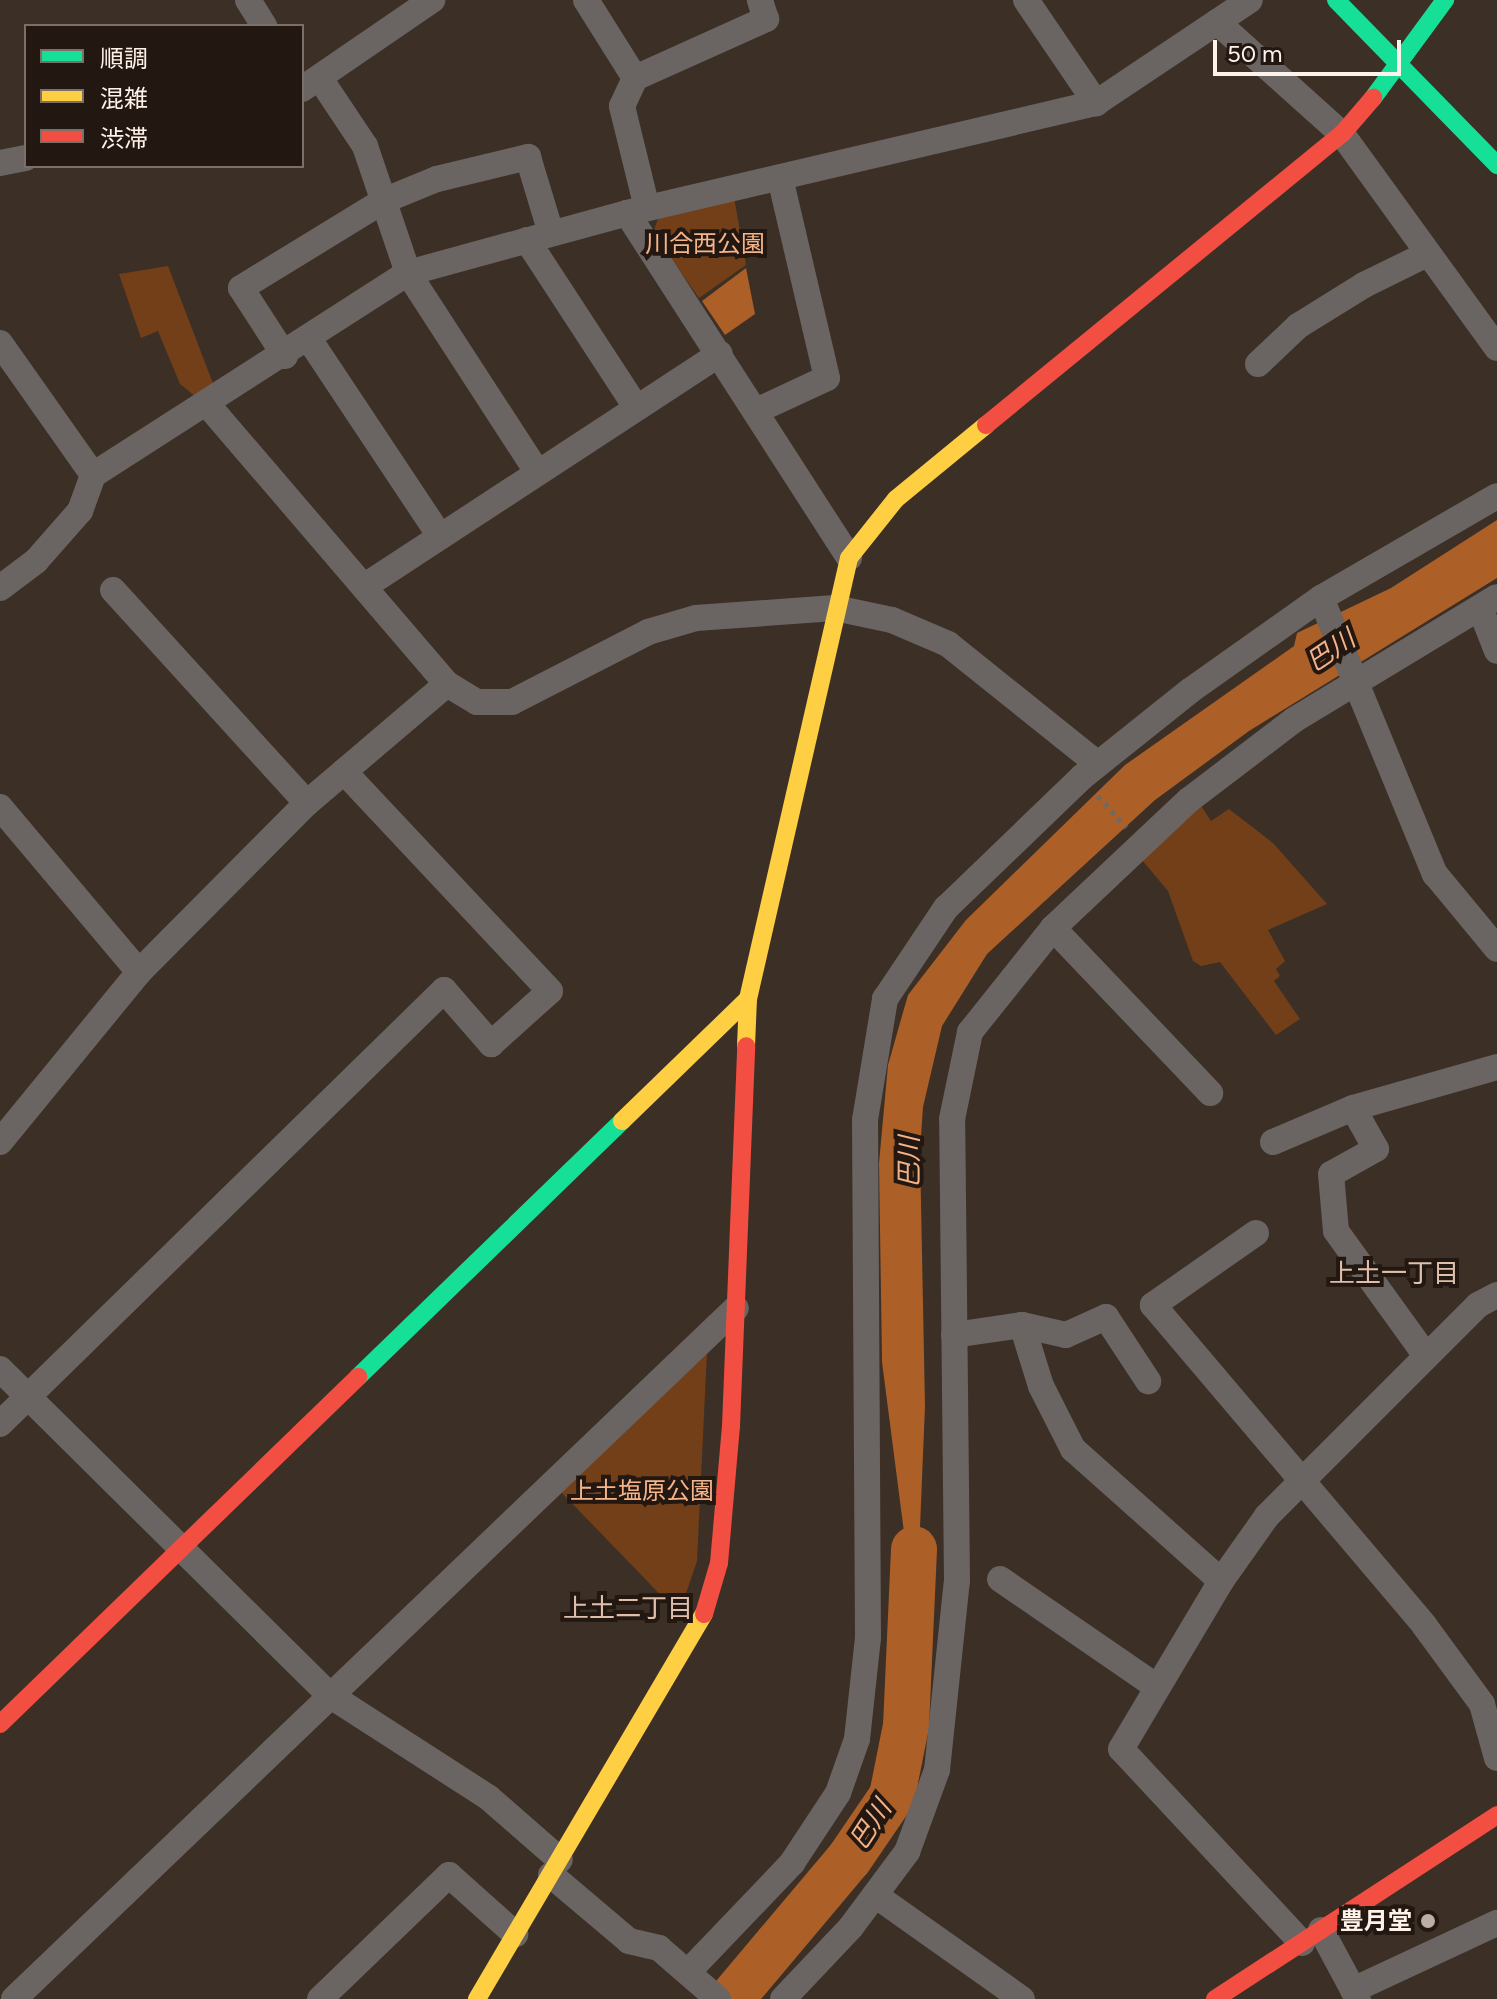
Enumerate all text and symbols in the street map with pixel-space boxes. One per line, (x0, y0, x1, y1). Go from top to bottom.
legend (24, 24, 304, 168)
scale bar (1217, 24, 1405, 74)
text: 50 m (1227, 39, 1283, 68)
text: 順調 (100, 44, 148, 73)
text: 混雑 (100, 84, 148, 113)
text: 渋滞 (100, 124, 148, 153)
park label: 川合西公園 (645, 230, 765, 258)
water label: 巴川 (1301, 624, 1361, 678)
water label: 巴川 (894, 1136, 926, 1188)
district label: 上土一丁目 (1329, 1258, 1459, 1290)
park label: 上土塩原公園 (570, 1477, 714, 1505)
district label: 上土二丁目 (563, 1593, 693, 1625)
water label: 巴川 (844, 1795, 898, 1855)
place label: 豊月堂 (1340, 1907, 1412, 1935)
marker: 豊月堂 (1419, 1912, 1437, 1930)

